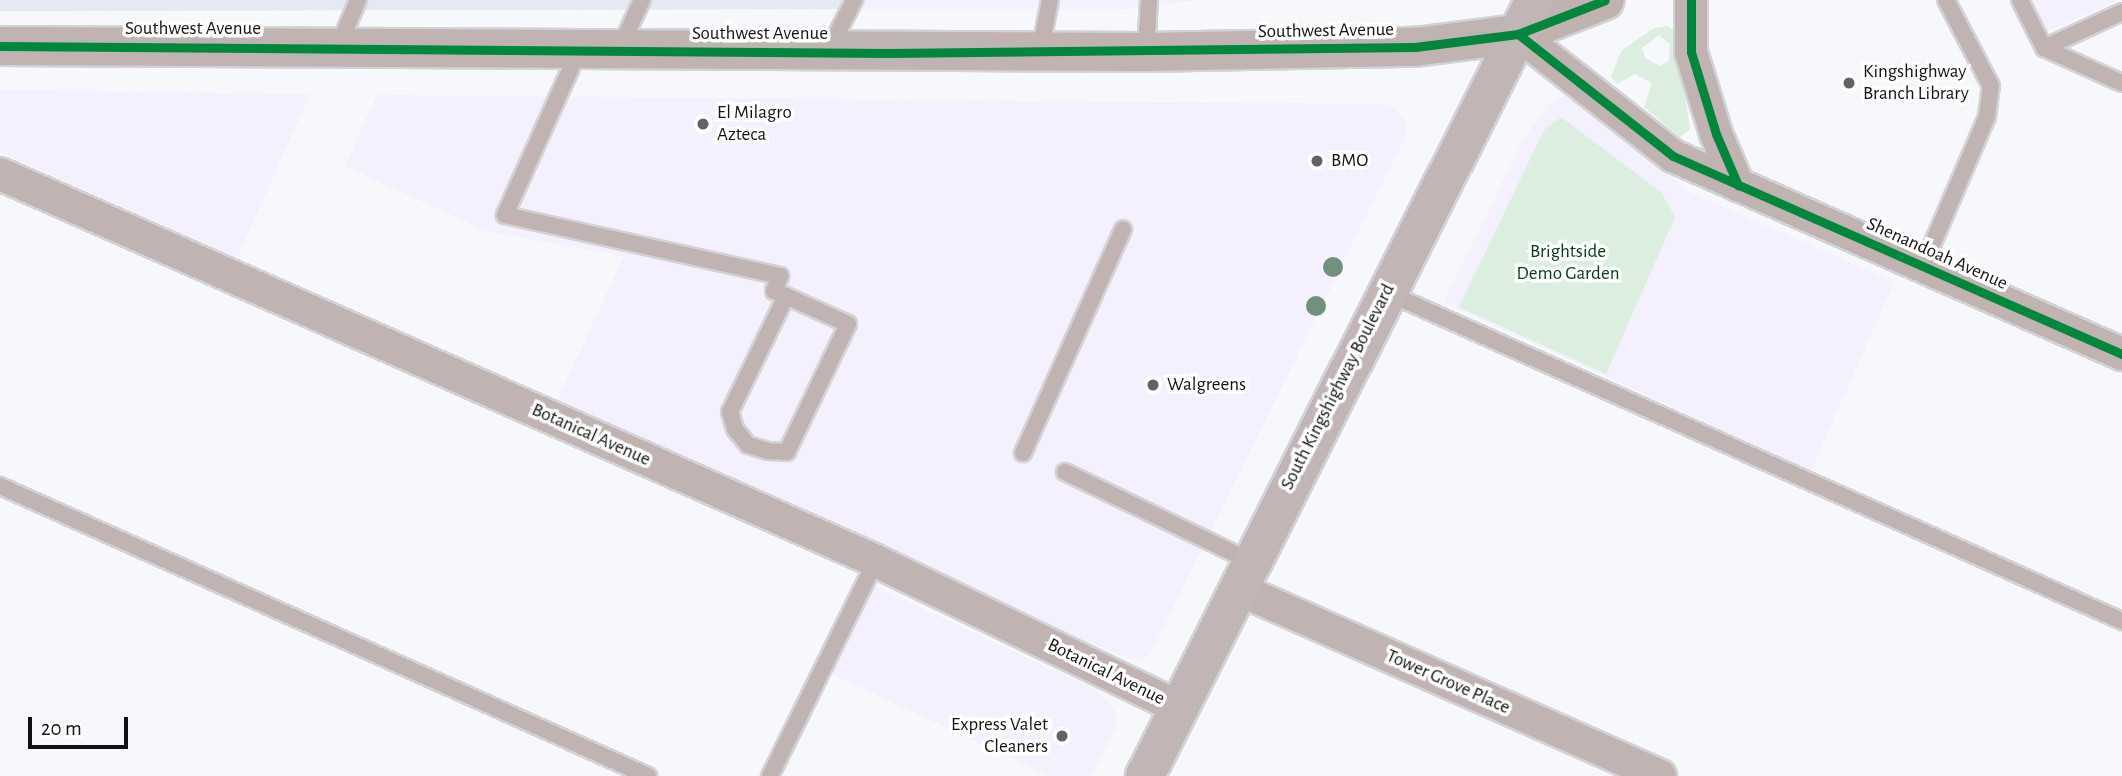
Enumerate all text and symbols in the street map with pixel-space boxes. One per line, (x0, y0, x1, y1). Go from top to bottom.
street label: Southwest Avenue (125, 18, 261, 40)
street label: Southwest Avenue (1258, 18, 1394, 44)
street label: Southwest Avenue (692, 23, 828, 45)
place label: Kingshighway Branch Library (1863, 61, 1969, 105)
marker: Kingshighway Branch Library (1841, 75, 1857, 91)
place label: El Milagro Azteca (717, 102, 792, 146)
marker: El Milagro Azteca (695, 116, 711, 132)
place label: BMO (1331, 150, 1368, 172)
marker: BMO (1309, 153, 1325, 169)
street label: Shenandoah Avenue (1863, 213, 2011, 295)
park label: Brightside Demo Garden (1516, 241, 1620, 285)
street label: South Kingshighway Boulevard (1276, 280, 1400, 494)
place label: Walgreens (1167, 374, 1246, 396)
marker: Walgreens (1145, 377, 1161, 393)
street label: Botanical Avenue (528, 399, 654, 471)
street label: Botanical Avenue (1044, 634, 1168, 710)
street label: Tower Grove Place (1383, 645, 1513, 719)
scale bar (32, 702, 131, 746)
place label: Express Valet Cleaners (951, 714, 1048, 758)
text: 20 m (41, 718, 82, 739)
marker: Express Valet Cleaners (1054, 728, 1070, 744)

